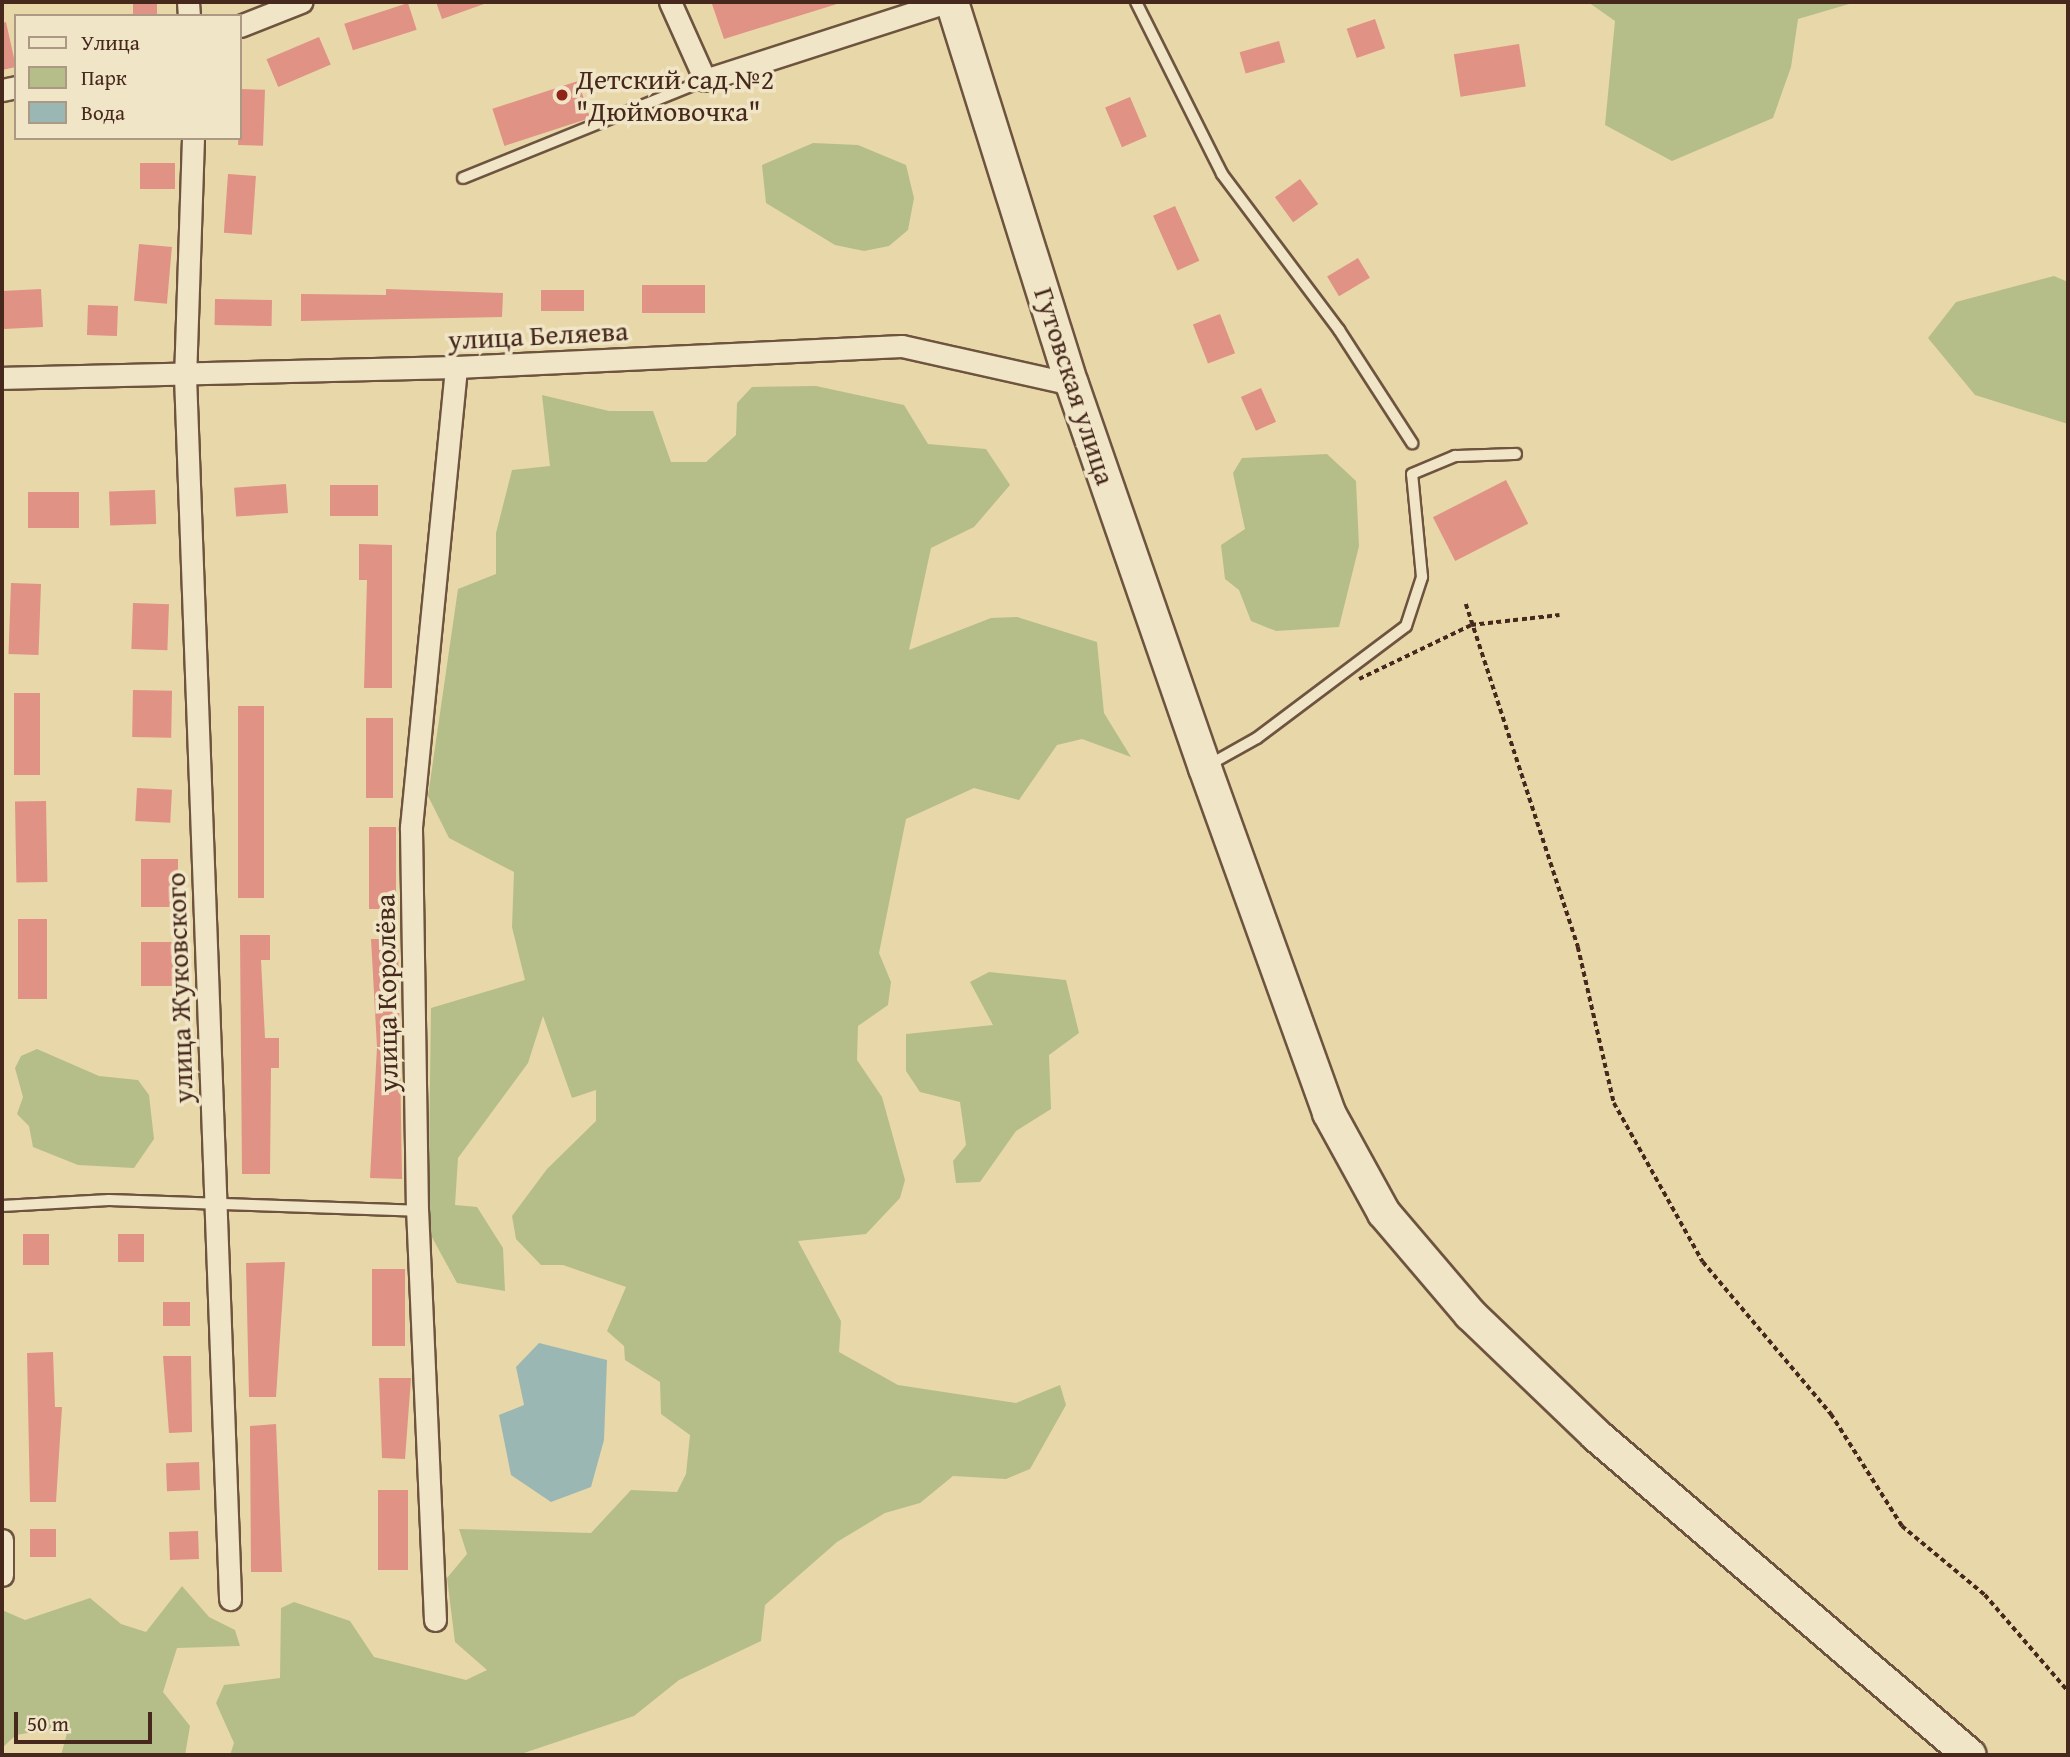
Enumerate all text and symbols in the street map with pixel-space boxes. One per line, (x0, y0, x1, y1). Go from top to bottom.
legend (14, 14, 242, 140)
text: Улица (81, 27, 140, 58)
text: Парк (81, 62, 127, 93)
place label: Детский сад №2 "Дюймовочка" (576, 62, 774, 128)
marker: Детский сад №2 "Дюймовочка" (554, 87, 570, 103)
text: Вода (81, 97, 125, 128)
street label: Гутовская улица (1027, 283, 1123, 489)
street label: улица Беляева (447, 314, 629, 356)
street label: улица Жуковского (158, 872, 200, 1104)
street label: улица Королёва (367, 894, 405, 1092)
scale bar (18, 1698, 156, 1742)
text: 50 m (27, 1708, 69, 1739)

